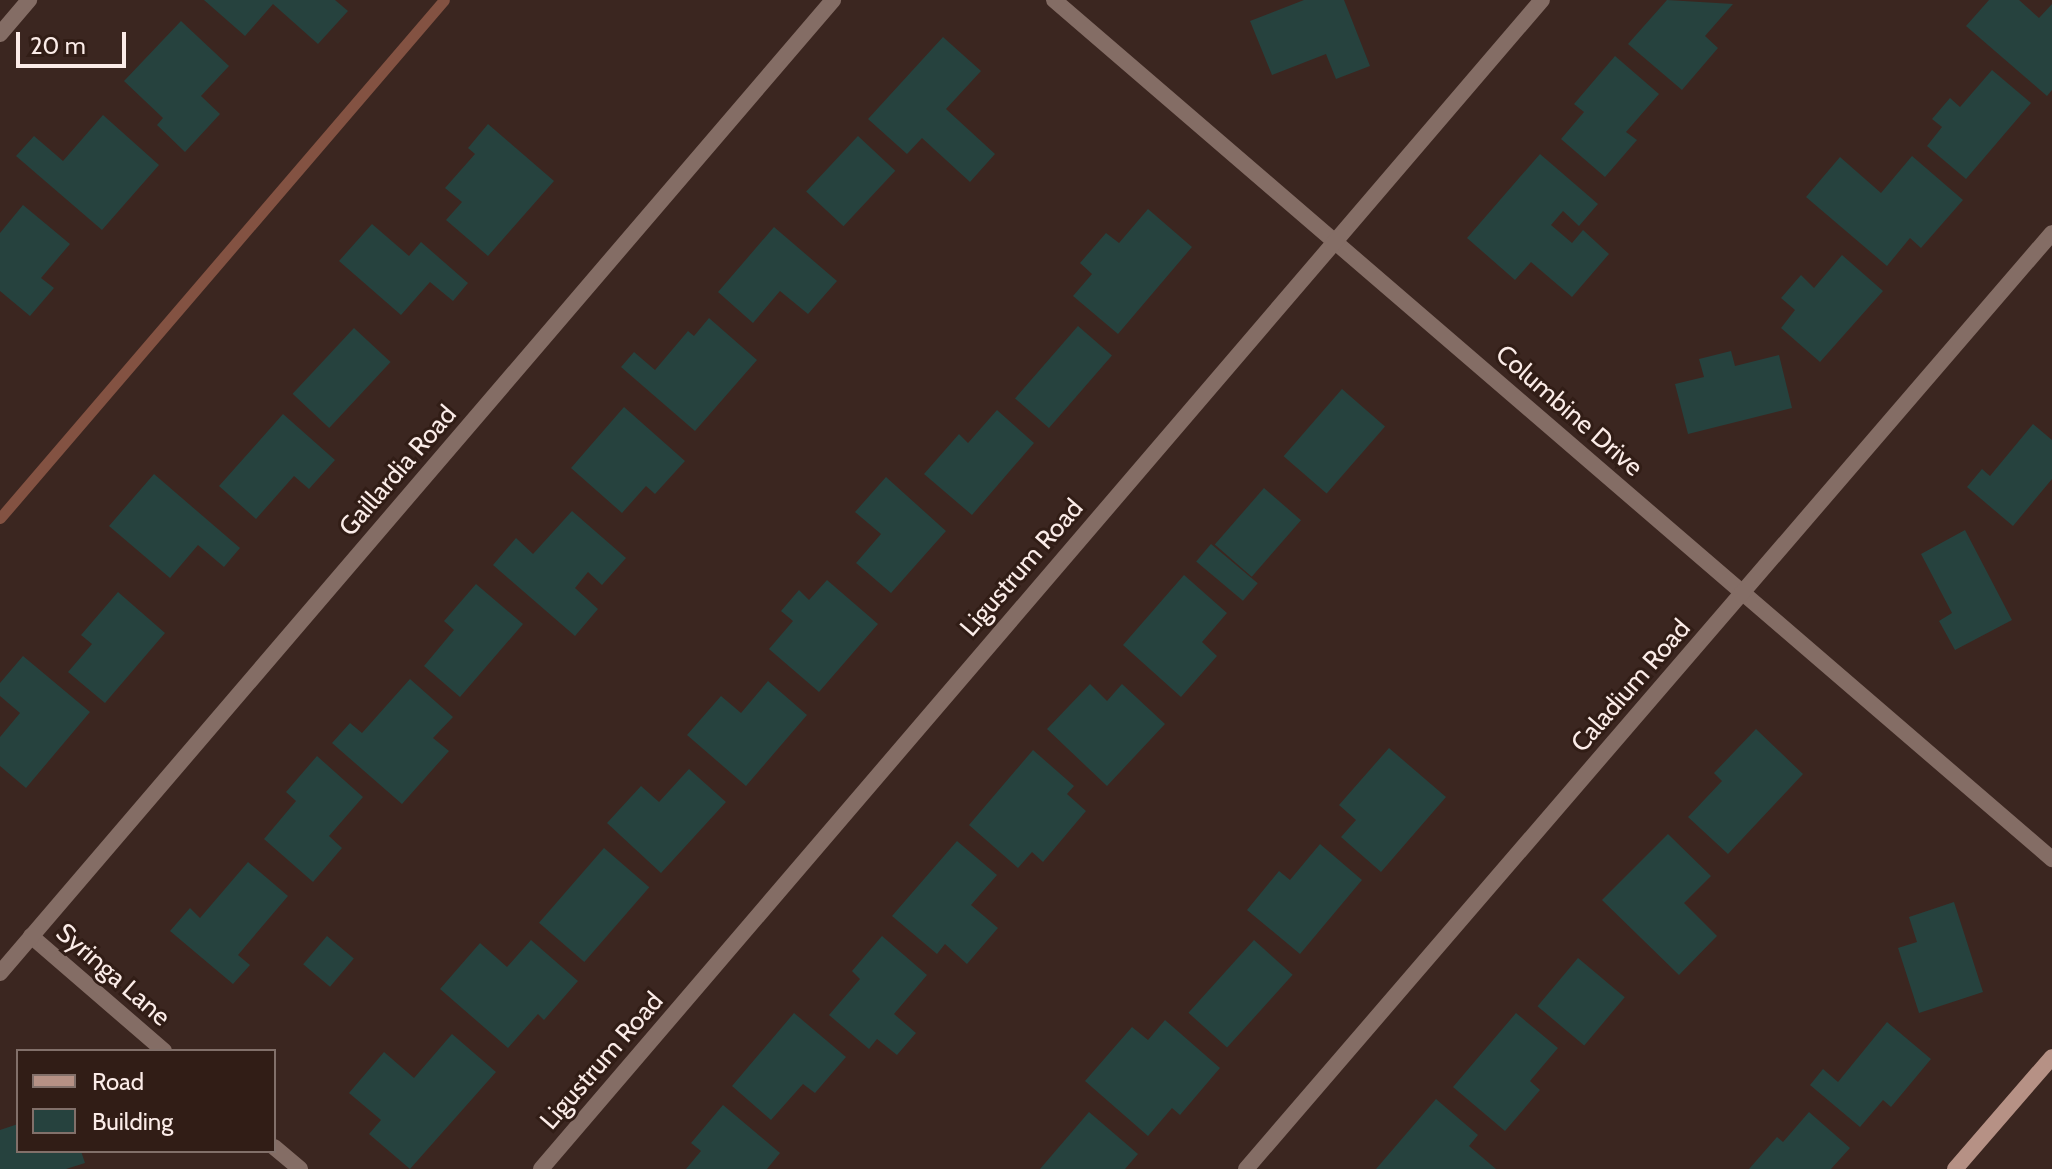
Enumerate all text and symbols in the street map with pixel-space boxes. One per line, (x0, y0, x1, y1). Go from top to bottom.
scale bar (20, 16, 130, 66)
text: 20 m (30, 31, 86, 60)
street label: Columbine Drive (1489, 339, 1649, 483)
street label: Gaillardia Road (333, 399, 463, 543)
street label: Ligustrum Road (954, 493, 1090, 643)
street label: Caladium Road (1565, 613, 1697, 759)
street label: Syringa Lane (50, 917, 176, 1033)
street label: Ligustrum Road (534, 986, 670, 1136)
legend (16, 1049, 276, 1153)
text: Road (92, 1067, 144, 1096)
text: Building (92, 1107, 173, 1136)

